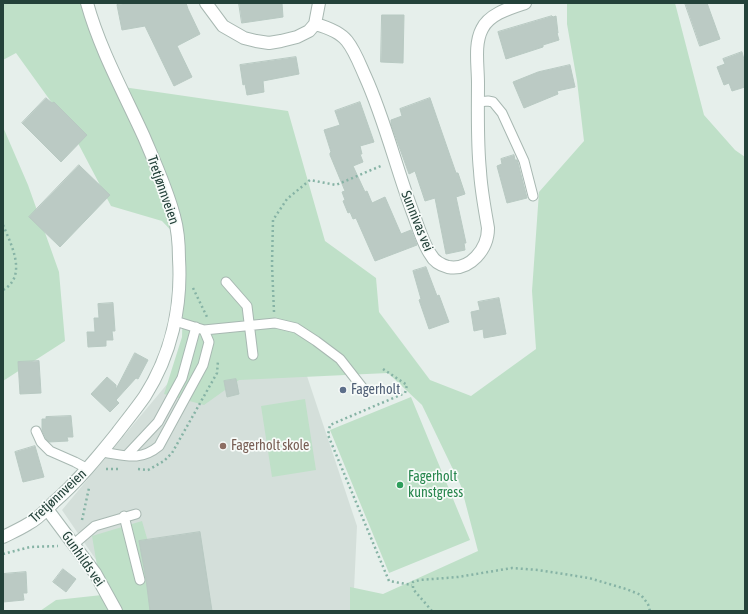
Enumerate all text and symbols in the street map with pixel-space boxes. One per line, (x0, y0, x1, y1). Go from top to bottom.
street label: Tretjønnveien (143, 153, 183, 227)
street label: Sunnivas vei (397, 188, 437, 254)
place label: Fagerholt (351, 382, 400, 398)
marker: Fagerholt (338, 385, 348, 395)
place label: Fagerholt skole (231, 438, 309, 454)
marker: Fagerholt skole (218, 441, 228, 451)
street label: Tretjønnveien (26, 465, 90, 527)
place label: Fagerholt kunstgress (408, 469, 463, 502)
marker: Fagerholt kunstgress (395, 480, 405, 490)
street label: Gunhilds vei (58, 528, 108, 590)

